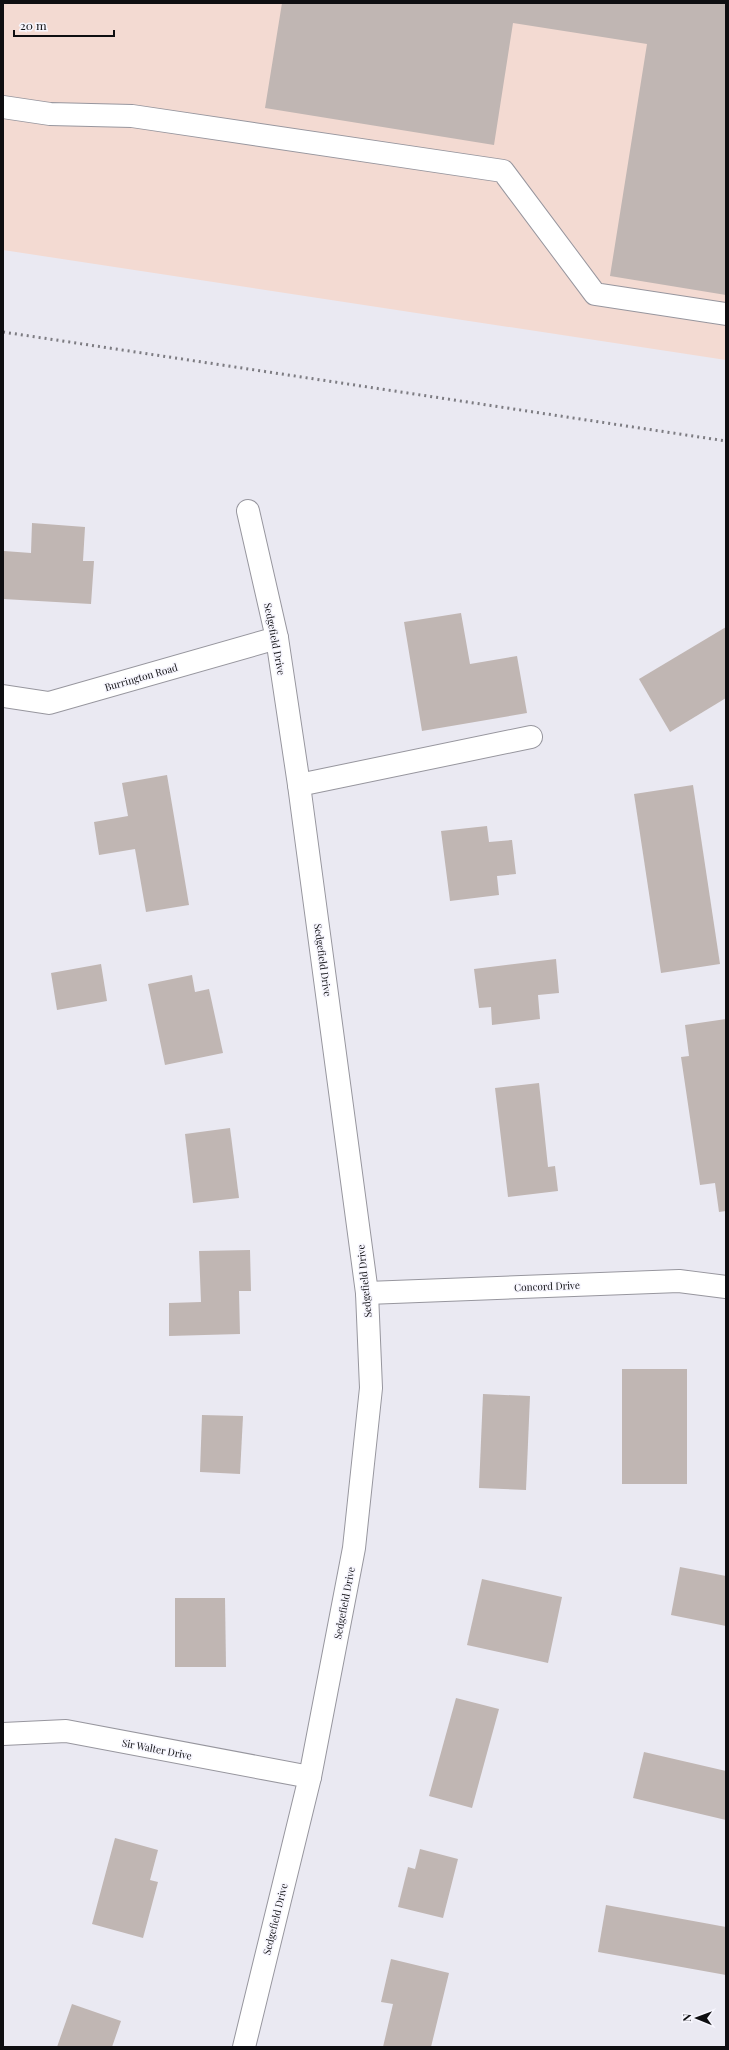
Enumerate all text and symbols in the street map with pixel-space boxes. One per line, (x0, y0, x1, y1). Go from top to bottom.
scale bar (14, 12, 114, 38)
text: 20 m (20, 17, 47, 33)
street label: Sedgefield Drive (261, 602, 289, 676)
street label: Burrington Road (103, 660, 179, 694)
street label: Sedgefield Drive (311, 923, 335, 997)
street label: Sedgefield Drive (353, 1244, 375, 1318)
street label: Concord Drive (514, 1278, 580, 1294)
street label: Sedgefield Drive (330, 1566, 358, 1640)
street label: Sir Walter Drive (121, 1735, 193, 1763)
street label: Sedgefield Drive (259, 1882, 291, 1956)
north arrow (677, 1998, 717, 2038)
text: N (679, 2014, 694, 2022)

